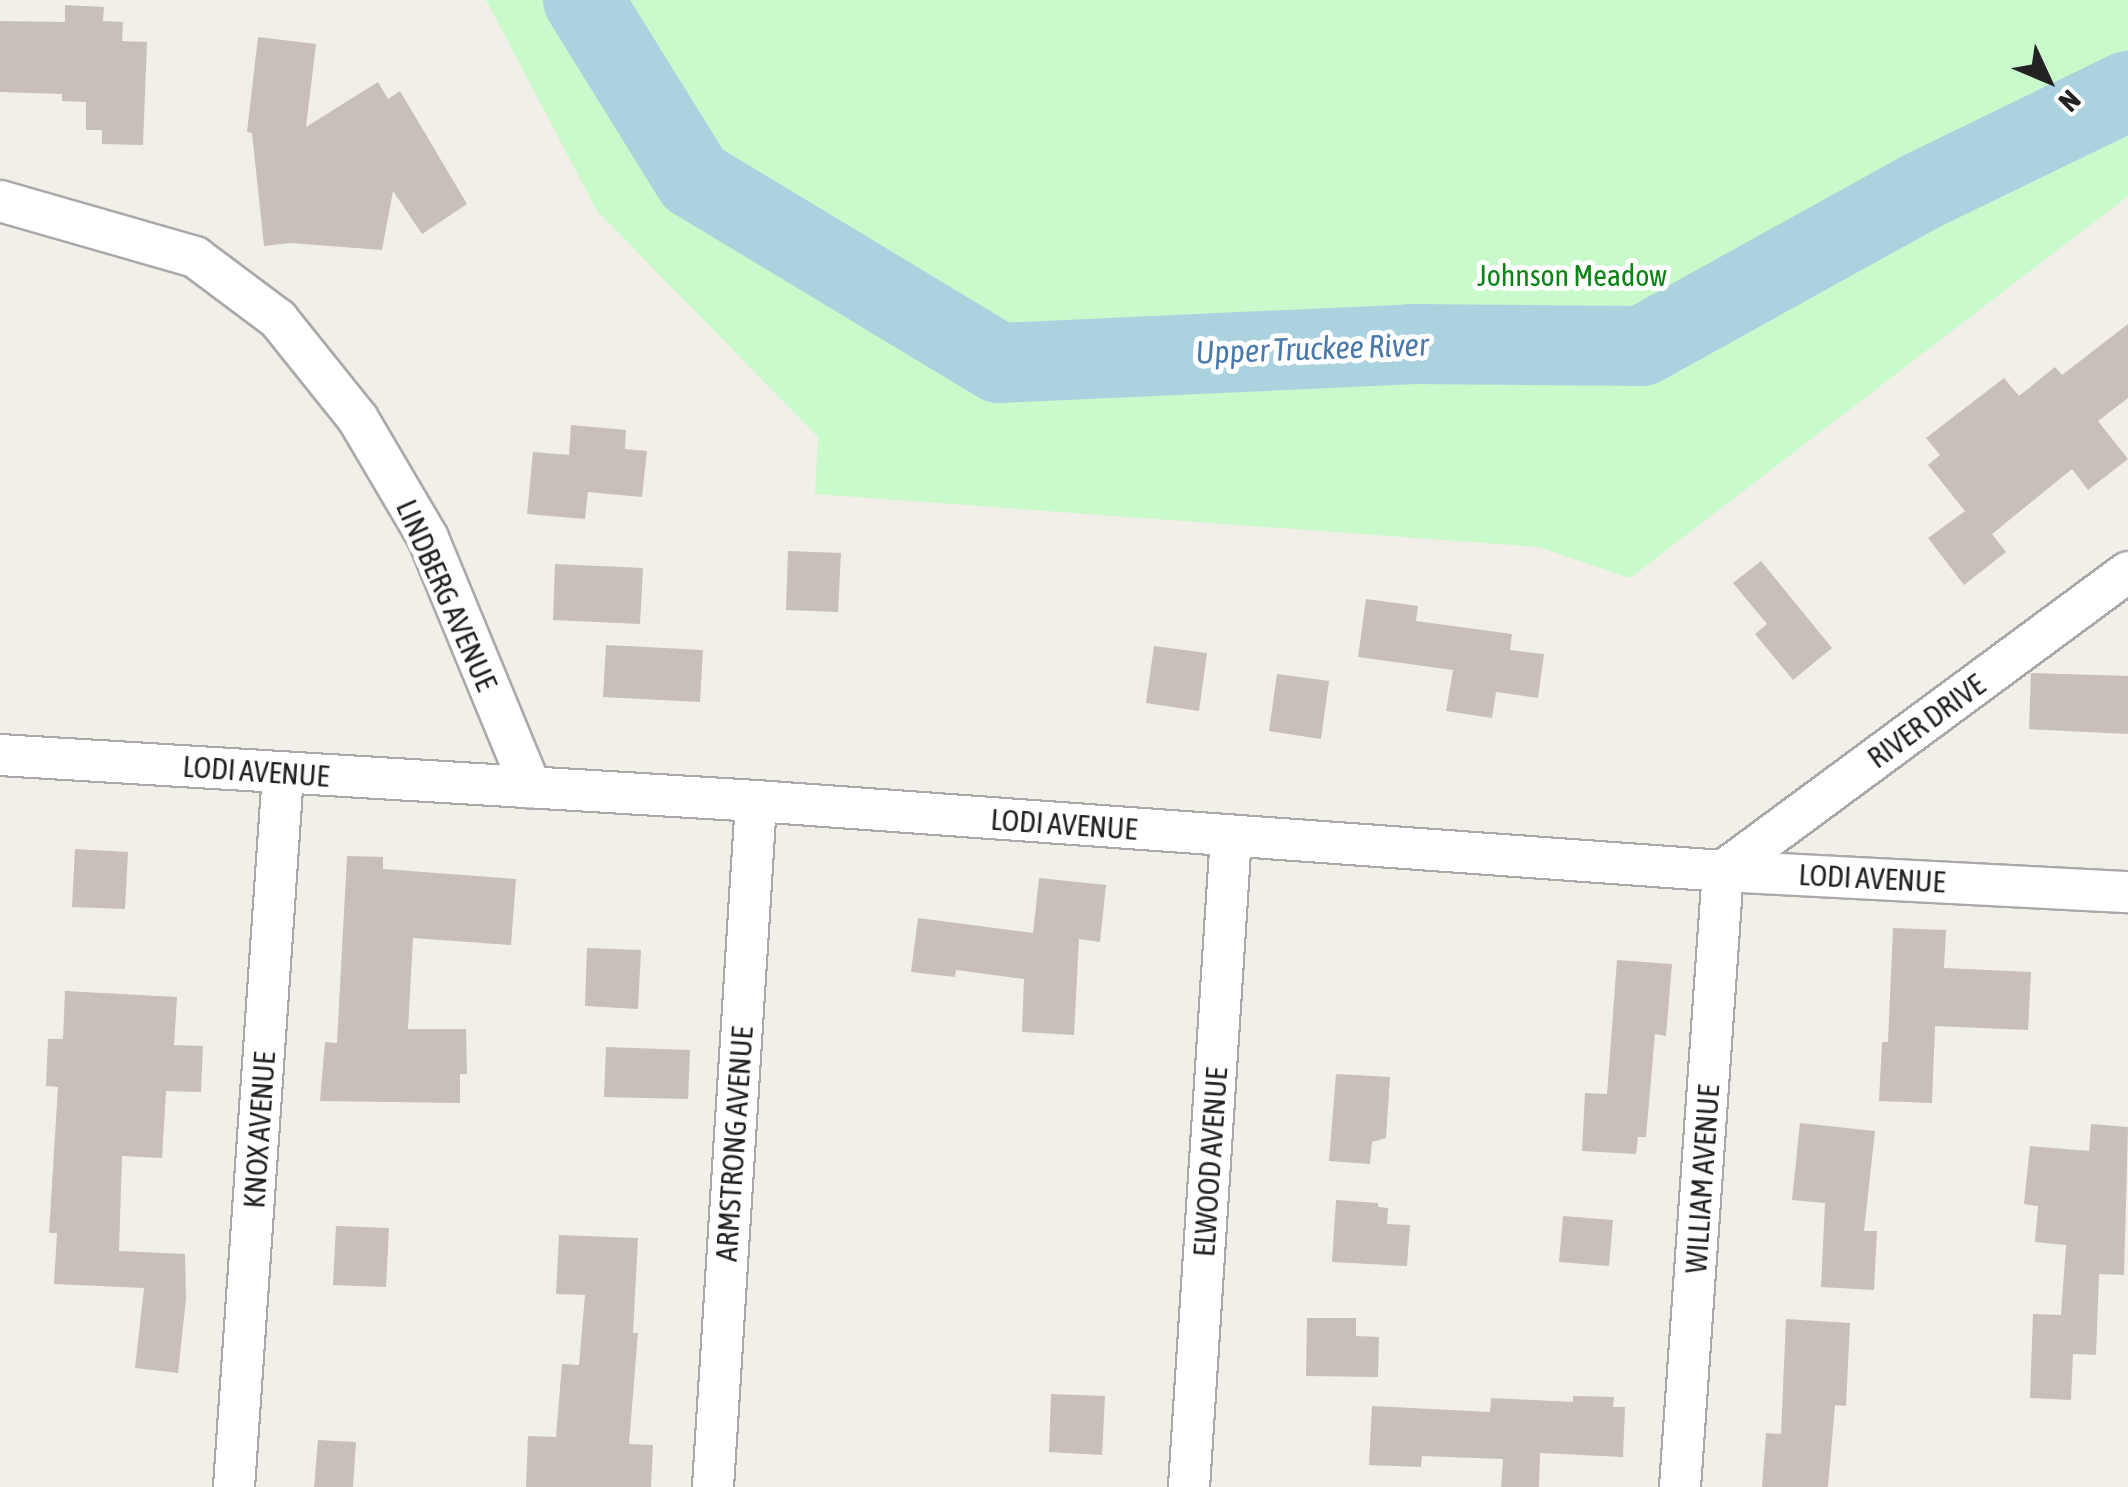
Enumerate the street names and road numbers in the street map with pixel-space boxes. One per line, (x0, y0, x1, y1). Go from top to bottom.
street label: LINDBERG AVENUE (389, 494, 505, 696)
street label: RIVER DRIVE (1860, 666, 1992, 776)
street label: LODI AVENUE (181, 748, 331, 794)
street label: LODI AVENUE (989, 801, 1139, 847)
street label: LODI AVENUE (1798, 856, 1946, 900)
street label: ARMSTRONG AVENUE (708, 1025, 760, 1263)
street label: KNOX AVENUE (236, 1051, 282, 1209)
street label: ELWOOD AVENUE (1185, 1066, 1235, 1258)
street label: WILLIAM AVENUE (1677, 1084, 1727, 1274)

